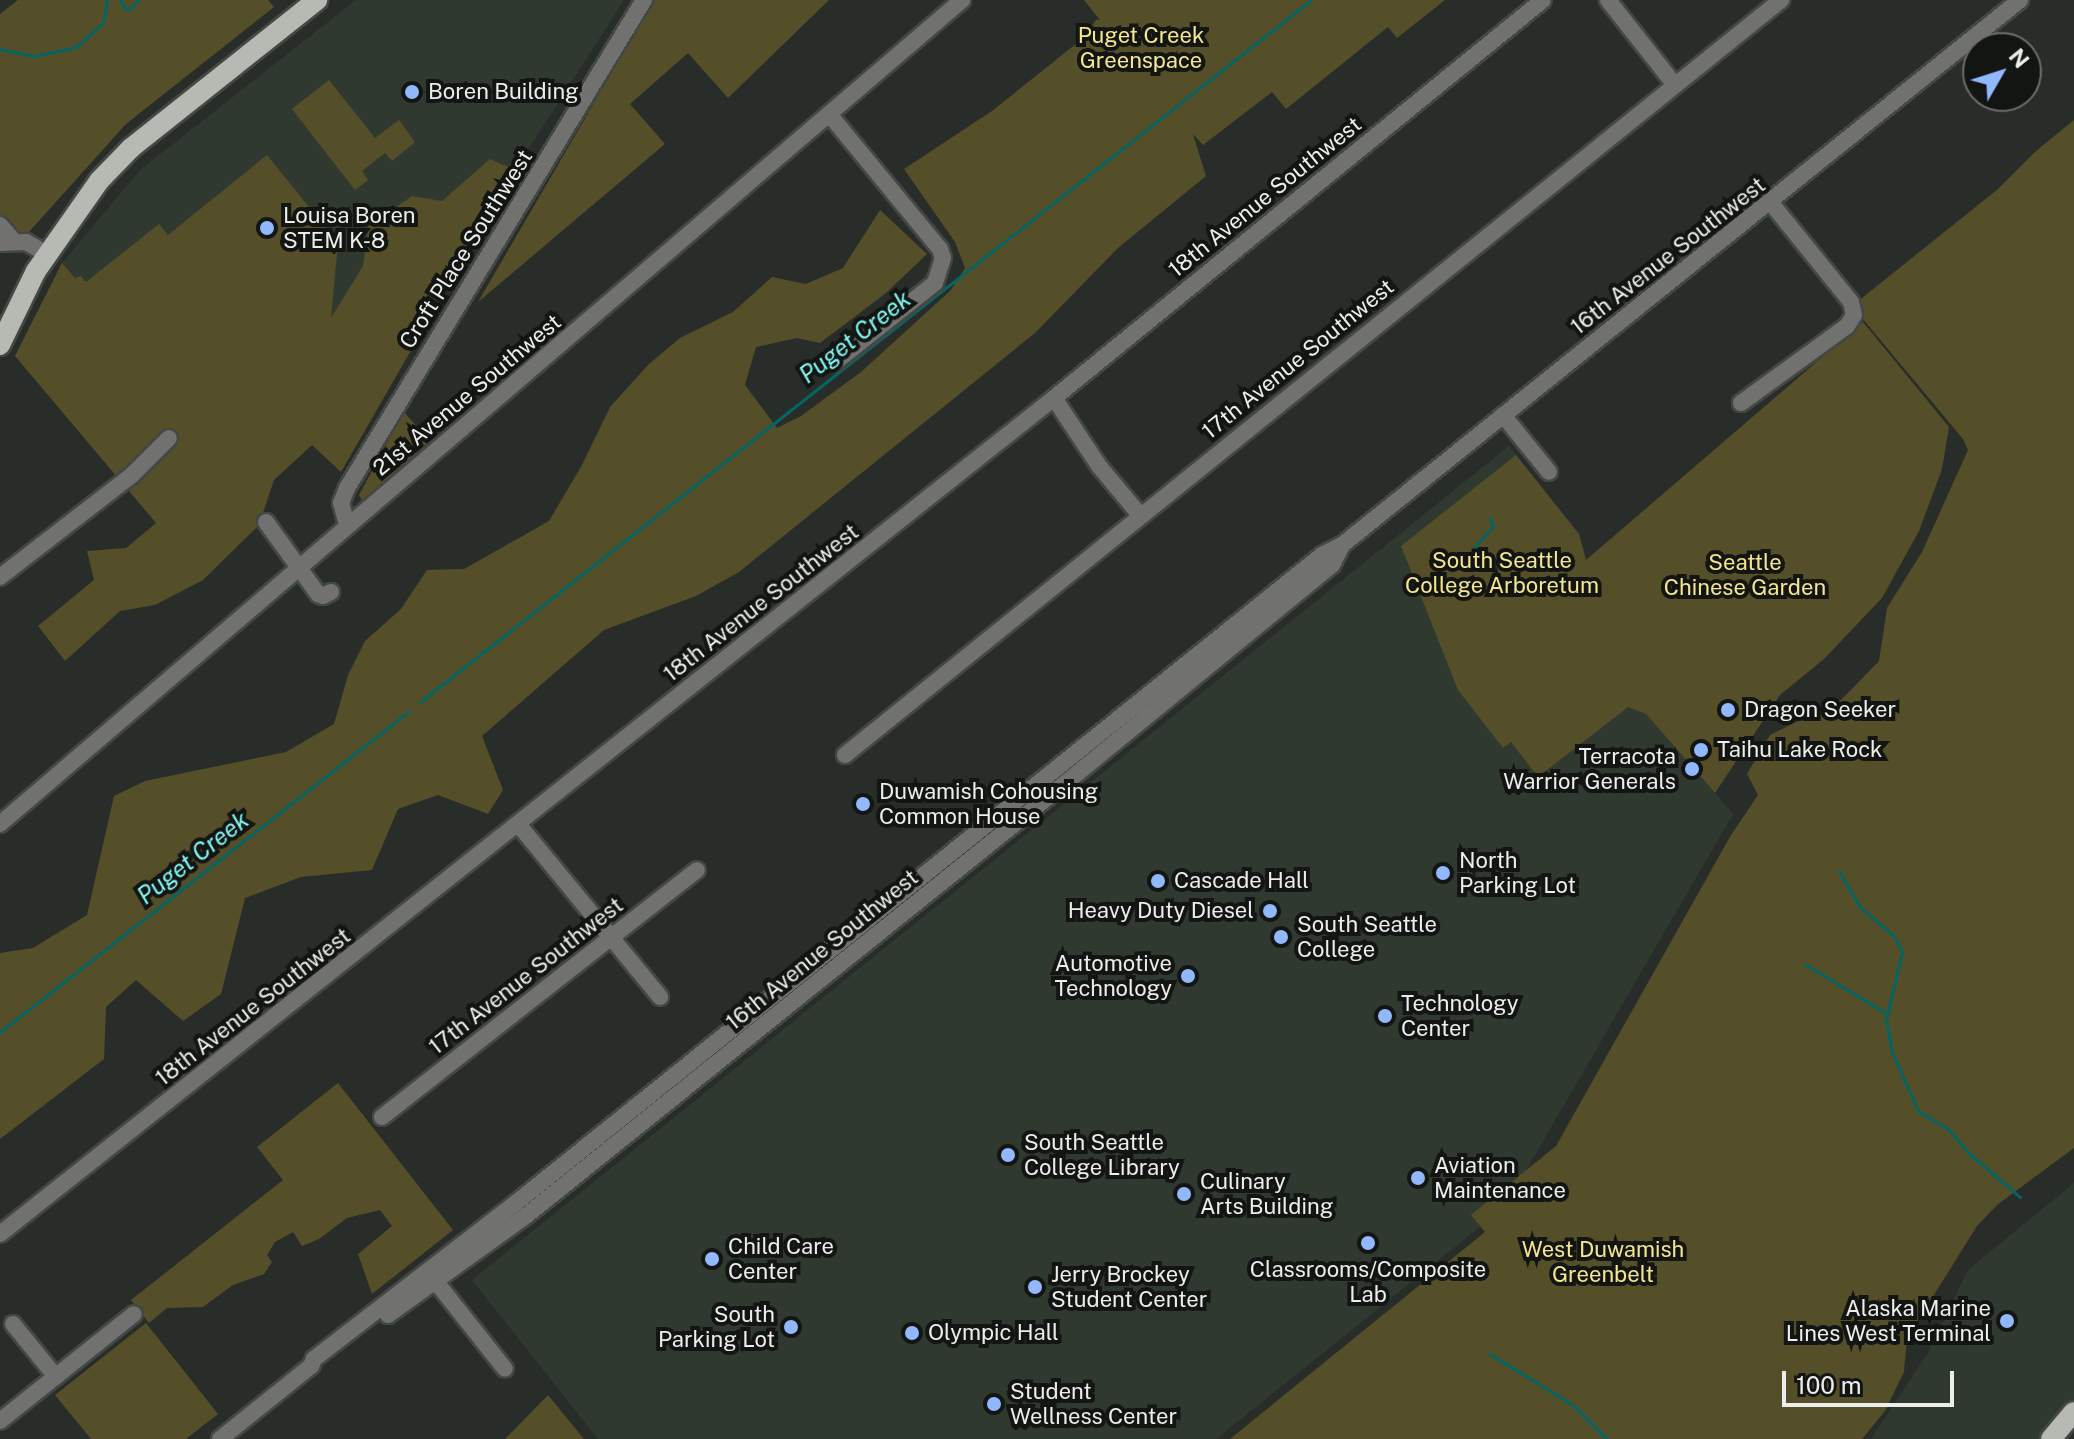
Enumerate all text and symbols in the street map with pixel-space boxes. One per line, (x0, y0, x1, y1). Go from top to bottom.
park label: Puget Creek Greenspace (1078, 22, 1204, 74)
north arrow (1962, 32, 2042, 112)
text: N (2004, 43, 2035, 73)
place label: Boren Building (428, 79, 579, 105)
marker: Boren Building (403, 83, 421, 101)
street label: 18th Avenue Southwest (1163, 111, 1367, 283)
street label: Croft Place Southwest (394, 145, 538, 353)
street label: 16th Avenue Southwest (1565, 172, 1771, 340)
place label: Louisa Boren STEM K-8 (283, 202, 416, 254)
marker: Louisa Boren STEM K-8 (258, 219, 276, 237)
street label: 17th Avenue Southwest (1197, 273, 1399, 445)
water label: Puget Creek (794, 285, 916, 389)
street label: 21st Avenue Southwest (368, 309, 566, 481)
street label: 18th Avenue Southwest (658, 519, 864, 687)
park label: South Seattle College Arboretum (1405, 547, 1599, 598)
park label: Seattle Chinese Garden (1664, 549, 1826, 600)
place label: Dragon Seeker (1744, 697, 1896, 723)
marker: Dragon Seeker (1719, 701, 1737, 719)
place label: Taihu Lake Rock (1717, 737, 1883, 763)
marker: Taihu Lake Rock (1692, 741, 1710, 759)
place label: Terracota Warrior Generals (1503, 743, 1676, 794)
marker: Terracota Warrior Generals (1683, 760, 1701, 778)
place label: Duwamish Cohousing Common House (879, 778, 1098, 830)
marker: Duwamish Cohousing Common House (854, 795, 872, 813)
water label: Puget Creek (132, 806, 254, 910)
place label: North Parking Lot (1459, 847, 1576, 898)
street label: 16th Avenue Southwest (721, 864, 923, 1036)
marker: North Parking Lot (1434, 864, 1452, 882)
place label: Cascade Hall (1174, 868, 1309, 894)
marker: Cascade Hall (1149, 872, 1167, 890)
street label: 17th Avenue Southwest (424, 892, 628, 1060)
place label: Heavy Duty Diesel (1068, 898, 1254, 924)
marker: Heavy Duty Diesel (1261, 902, 1279, 920)
place label: South Seattle College (1297, 911, 1437, 962)
street label: 18th Avenue Southwest (150, 923, 356, 1091)
marker: South Seattle College (1272, 928, 1290, 946)
place label: Automotive Technology (1054, 950, 1172, 1002)
marker: Automotive Technology (1179, 967, 1197, 985)
place label: Technology Center (1401, 990, 1519, 1042)
marker: Technology Center (1376, 1007, 1394, 1025)
place label: South Seattle College Library (1024, 1129, 1180, 1180)
marker: South Seattle College Library (999, 1146, 1017, 1164)
place label: Aviation Maintenance (1434, 1152, 1566, 1204)
place label: Culinary Arts Building (1200, 1168, 1334, 1220)
marker: Aviation Maintenance (1409, 1169, 1427, 1187)
marker: Culinary Arts Building (1175, 1185, 1193, 1203)
place label: Child Care Center (728, 1233, 834, 1284)
marker: Classrooms/Composite Lab (1359, 1234, 1377, 1252)
park label: West Duwamish Greenbelt (1522, 1236, 1684, 1288)
marker: Child Care Center (703, 1250, 721, 1268)
place label: Classrooms/Composite Lab (1250, 1256, 1486, 1308)
place label: Jerry Brockey Student Center (1051, 1261, 1207, 1312)
marker: Jerry Brockey Student Center (1026, 1278, 1044, 1296)
place label: Alaska Marine Lines West Terminal (1785, 1295, 1991, 1346)
place label: South Parking Lot (658, 1301, 775, 1352)
marker: Alaska Marine Lines West Terminal (1998, 1312, 2016, 1330)
marker: South Parking Lot (782, 1318, 800, 1336)
place label: Olympic Hall (928, 1320, 1059, 1346)
marker: Olympic Hall (903, 1324, 921, 1342)
scale bar (1786, 1355, 1958, 1405)
text: 100 m (1796, 1371, 1862, 1399)
place label: Student Wellness Center (1010, 1378, 1177, 1430)
marker: Student Wellness Center (985, 1395, 1003, 1413)

